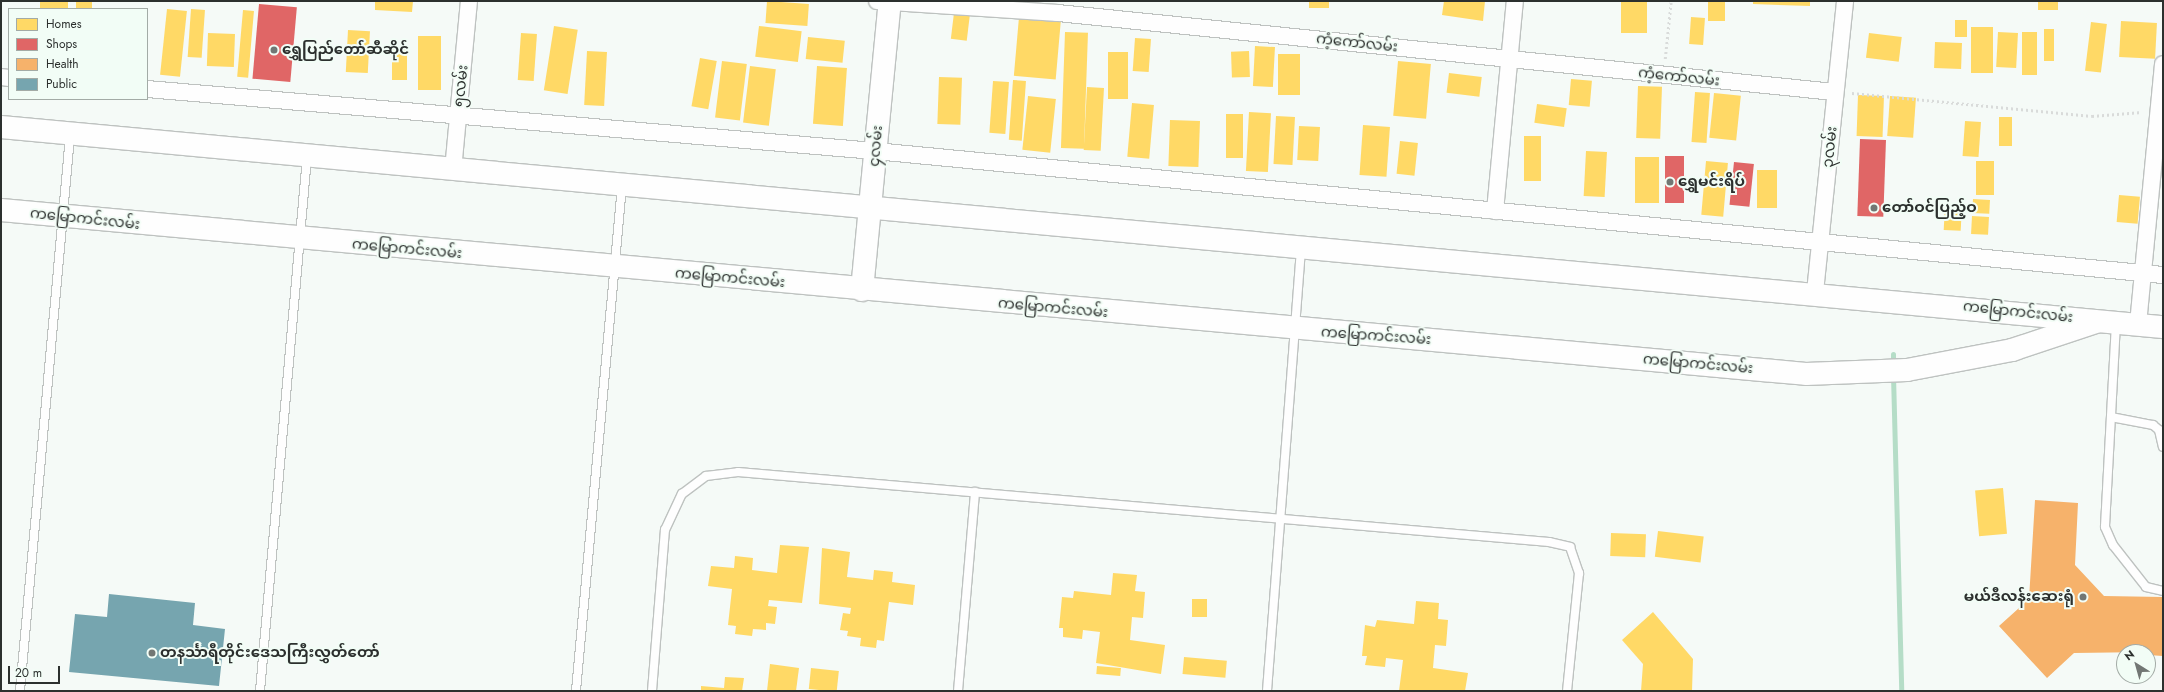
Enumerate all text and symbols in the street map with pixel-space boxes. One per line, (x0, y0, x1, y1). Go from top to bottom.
legend (8, 8, 148, 100)
text: Homes (46, 15, 82, 33)
street label: ကံ့ကော်လမ်း (1315, 30, 1399, 56)
text: Shops (46, 35, 77, 53)
place label: ရွှေပြည်တော်ဆီဆိုင် (282, 41, 409, 59)
marker: ရွှေပြည်တော်ဆီဆိုင် (269, 45, 279, 55)
text: Health (46, 55, 78, 73)
street label: ၅လမ်း (450, 64, 472, 108)
street label: ကံ့ကော်လမ်း (1637, 64, 1721, 90)
text: Public (46, 75, 77, 93)
street label: ၄လမ်း (865, 125, 887, 167)
street label: ၃လမ်း (1819, 125, 1841, 169)
place label: ရွှေမင်းရိပ် (1678, 173, 1745, 191)
marker: ရွှေမင်းရိပ် (1665, 177, 1675, 187)
place label: တော်ဝင်ပြည့်ဝ (1882, 199, 1977, 217)
marker: တော်ဝင်ပြည့်ဝ (1869, 203, 1879, 213)
street label: ကမြောကင်းလမ်း (29, 204, 141, 234)
street label: ကမြောကင်းလမ်း (351, 235, 463, 263)
street label: ကမြောကင်းလမ်း (674, 264, 786, 292)
street label: ကမြောကင်းလမ်း (997, 294, 1109, 322)
street label: ကမြောကင်းလမ်း (1962, 297, 2074, 327)
street label: ကမြောကင်းလမ်း (1320, 323, 1432, 349)
street label: ကမြောကင်းလမ်း (1642, 350, 1754, 378)
place label: မယ်ဒီလန်းဆေးရုံ (1964, 588, 2074, 606)
marker: မယ်ဒီလန်းဆေးရုံ (2077, 591, 2089, 603)
place label: တနင်္သာရီတိုင်းဒေသကြီးလွှတ်တော် (160, 644, 380, 662)
north arrow (2116, 644, 2156, 684)
text: N (2121, 646, 2138, 664)
marker: တနင်္သာရီတိုင်းဒေသကြီးလွှတ်တော် (147, 648, 157, 658)
scale bar (10, 658, 62, 684)
text: 20 m (15, 664, 42, 682)

